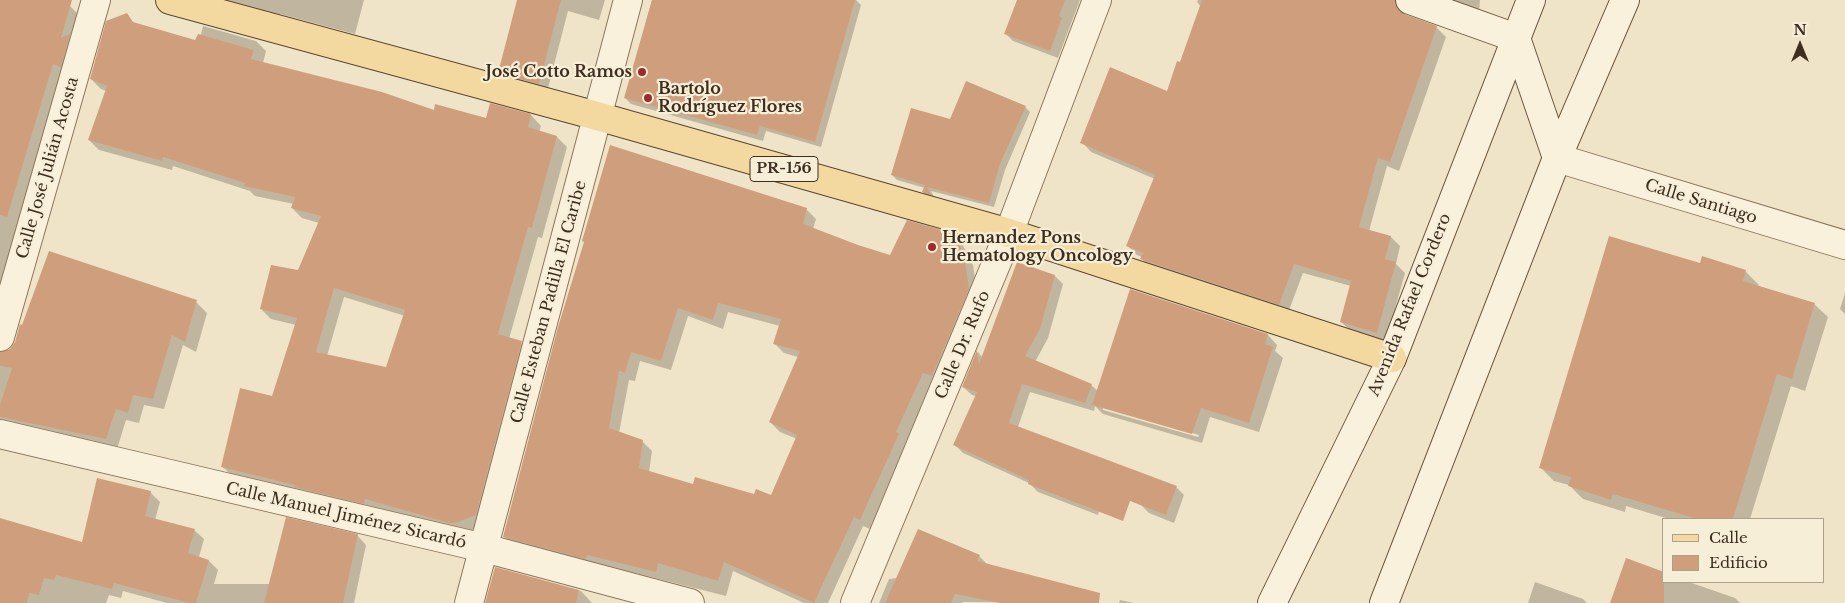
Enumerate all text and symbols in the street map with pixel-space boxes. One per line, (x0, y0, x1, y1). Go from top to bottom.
north arrow (1775, 20, 1825, 70)
text: N (1793, 21, 1807, 39)
place label: José Cotto Ramos (485, 62, 632, 82)
marker: José Cotto Ramos (636, 66, 648, 78)
street label: Calle José Julián Acosta (13, 75, 83, 261)
place label: Bartolo Rodríguez Flores (658, 79, 802, 117)
marker: Bartolo Rodríguez Flores (642, 92, 654, 104)
road number: PR-156 (750, 156, 818, 182)
street label: Calle Santiago (1643, 176, 1759, 228)
street label: Calle Esteban Padilla El Caribe (507, 179, 591, 425)
street label: Avenida Rafael Cordero (1365, 211, 1455, 399)
place label: Hernandez Pons Hematology Oncology (942, 228, 1133, 266)
marker: Hernandez Pons Hematology Oncology (926, 241, 938, 253)
street label: Calle Dr. Rufo (931, 288, 995, 402)
street label: Calle Manuel Jiménez Sicardó (224, 479, 468, 553)
legend (1662, 518, 1825, 583)
text: Calle (1709, 528, 1748, 547)
text: Edificio (1709, 553, 1768, 572)

